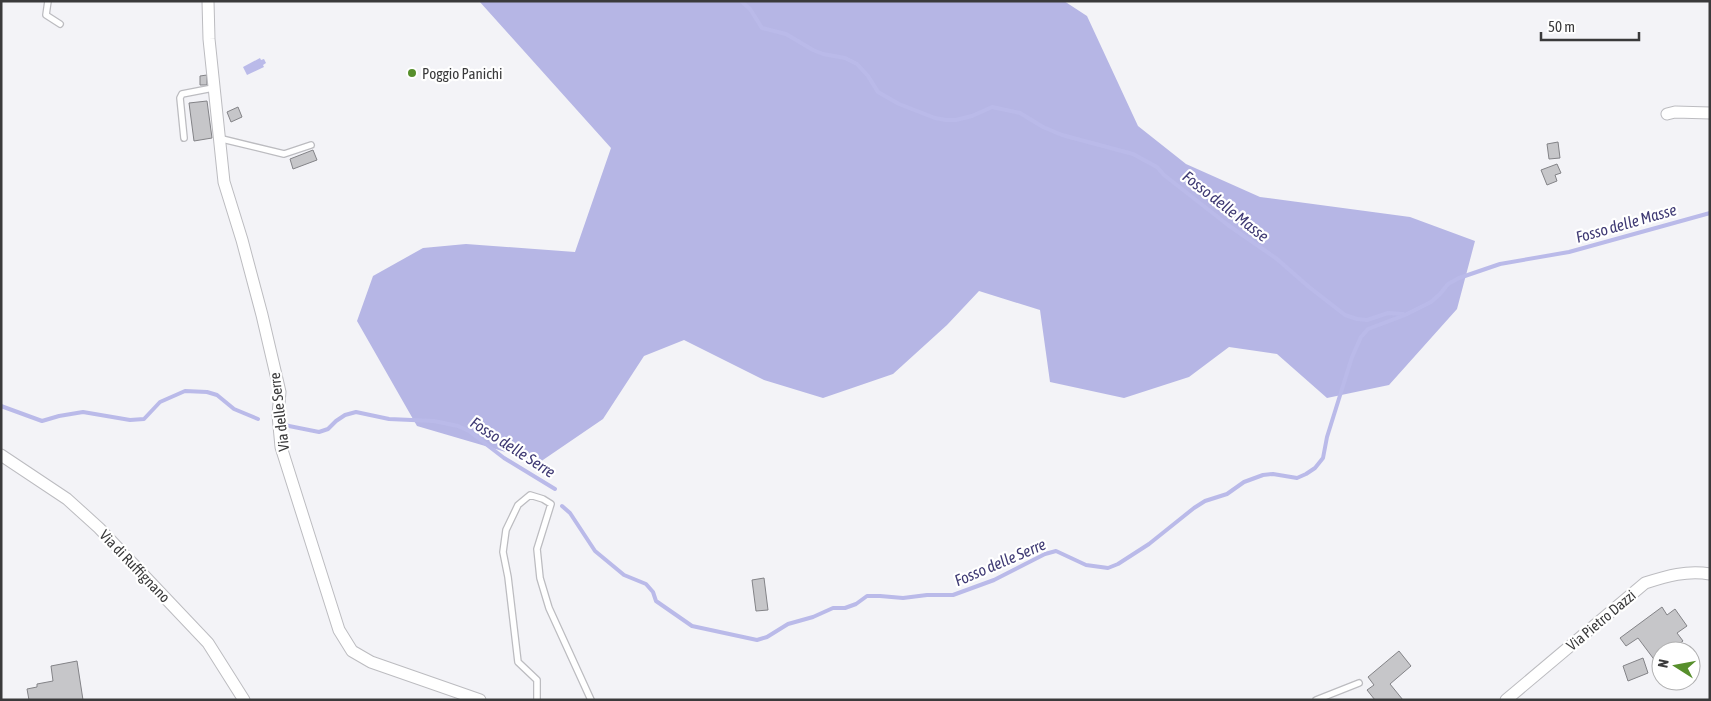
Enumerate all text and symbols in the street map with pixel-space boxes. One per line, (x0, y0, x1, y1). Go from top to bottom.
scale bar (1541, 10, 1638, 42)
text: 50 m (1548, 18, 1575, 35)
place label: Poggio Panichi (422, 65, 502, 82)
marker: Poggio Panichi (406, 67, 418, 79)
water label: Fosso delle Masse (1180, 167, 1272, 245)
water label: Fosso delle Masse (1574, 200, 1678, 246)
street label: Via delle Serre (266, 371, 292, 452)
water label: Fosso delle Serre (467, 413, 559, 481)
street label: Via di Ruffignano (96, 526, 174, 606)
water label: Fosso delle Serre (952, 535, 1048, 589)
street label: Via Pietro Dazzi (1563, 586, 1639, 654)
north arrow (1651, 641, 1701, 691)
text: N (1655, 658, 1672, 669)

